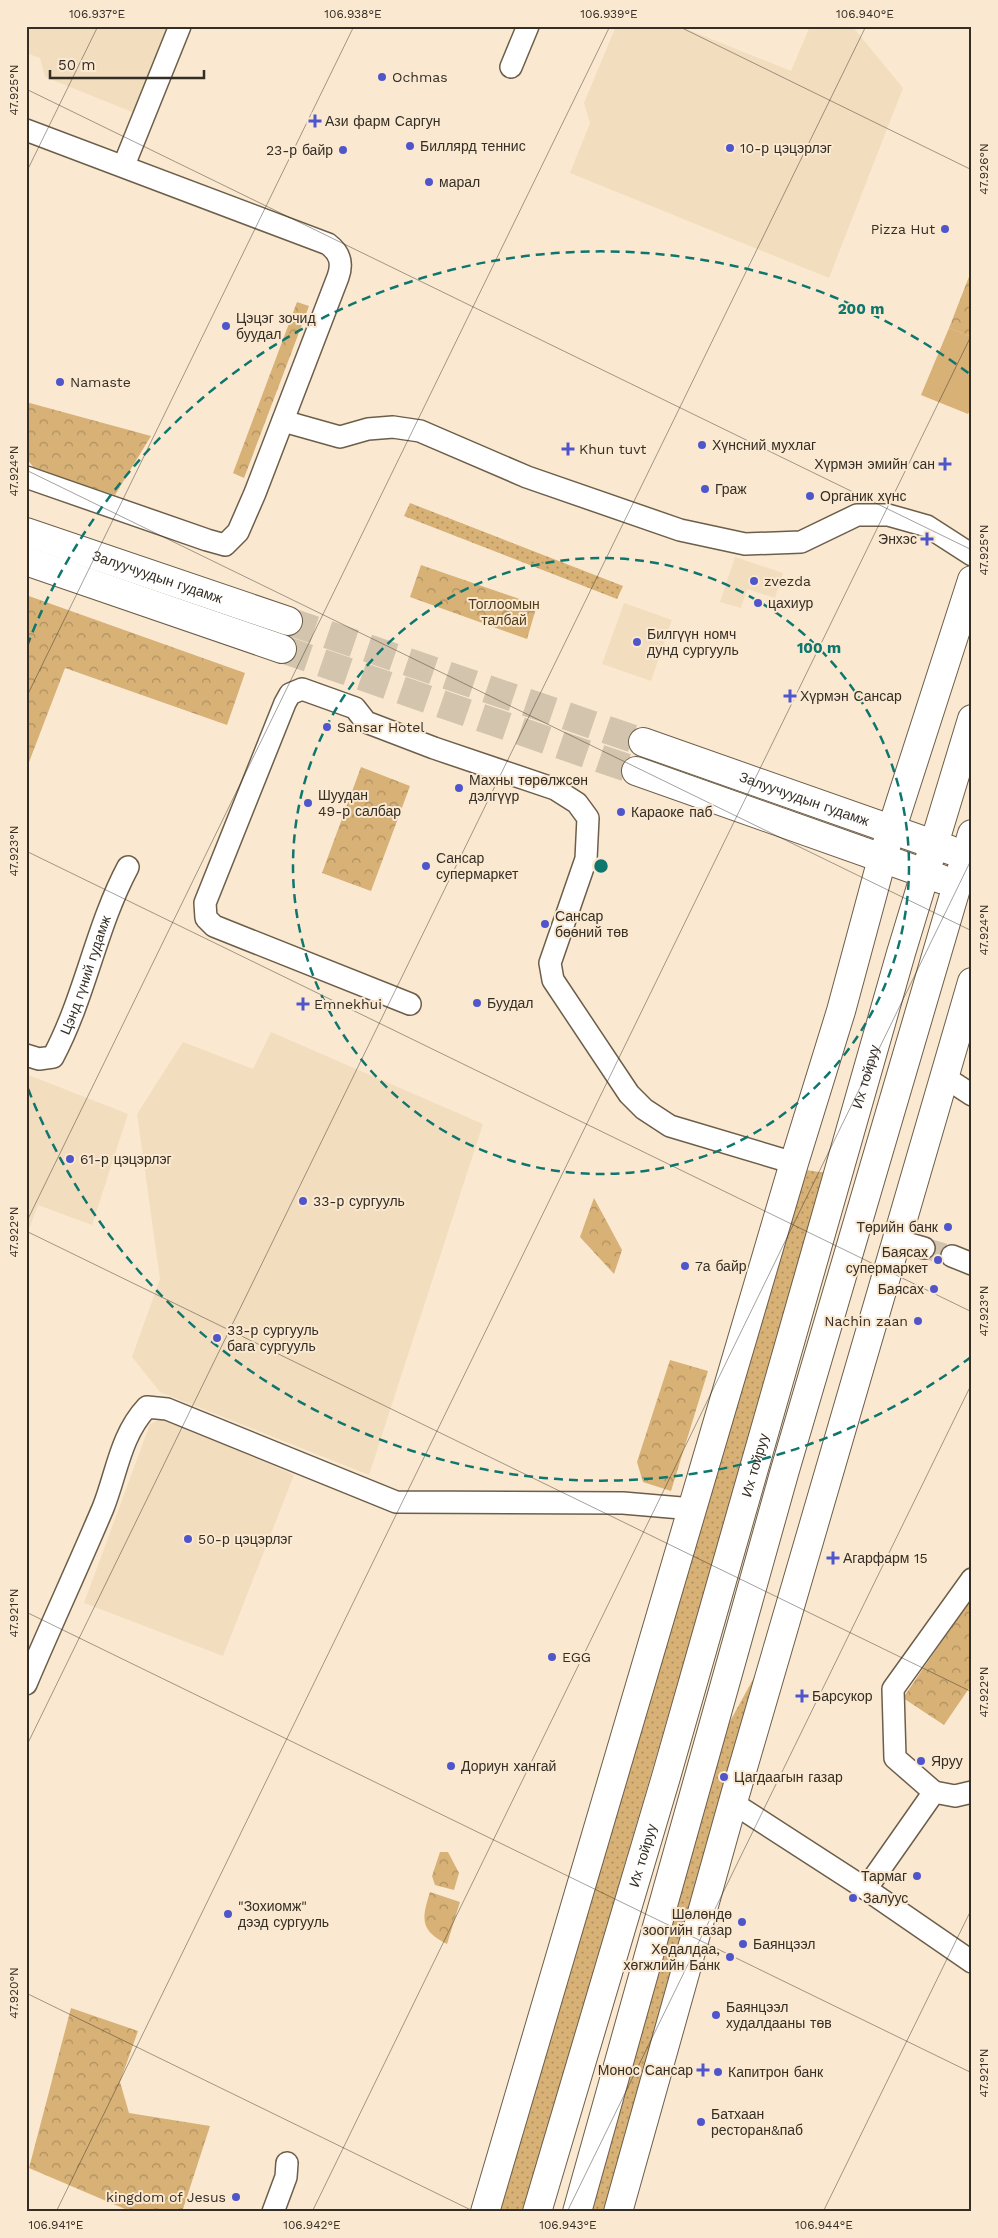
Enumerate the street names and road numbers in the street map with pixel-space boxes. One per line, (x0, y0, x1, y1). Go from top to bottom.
street label: Залуучуудын гудамж (90, 547, 225, 606)
street label: Залуучуудын гудамж (737, 769, 872, 829)
street label: Цэнд гүний гудамж (57, 913, 114, 1037)
street label: Их тойруу (849, 1043, 882, 1110)
street label: Их тойруу (738, 1432, 772, 1499)
street label: Их тойруу (626, 1822, 660, 1889)

